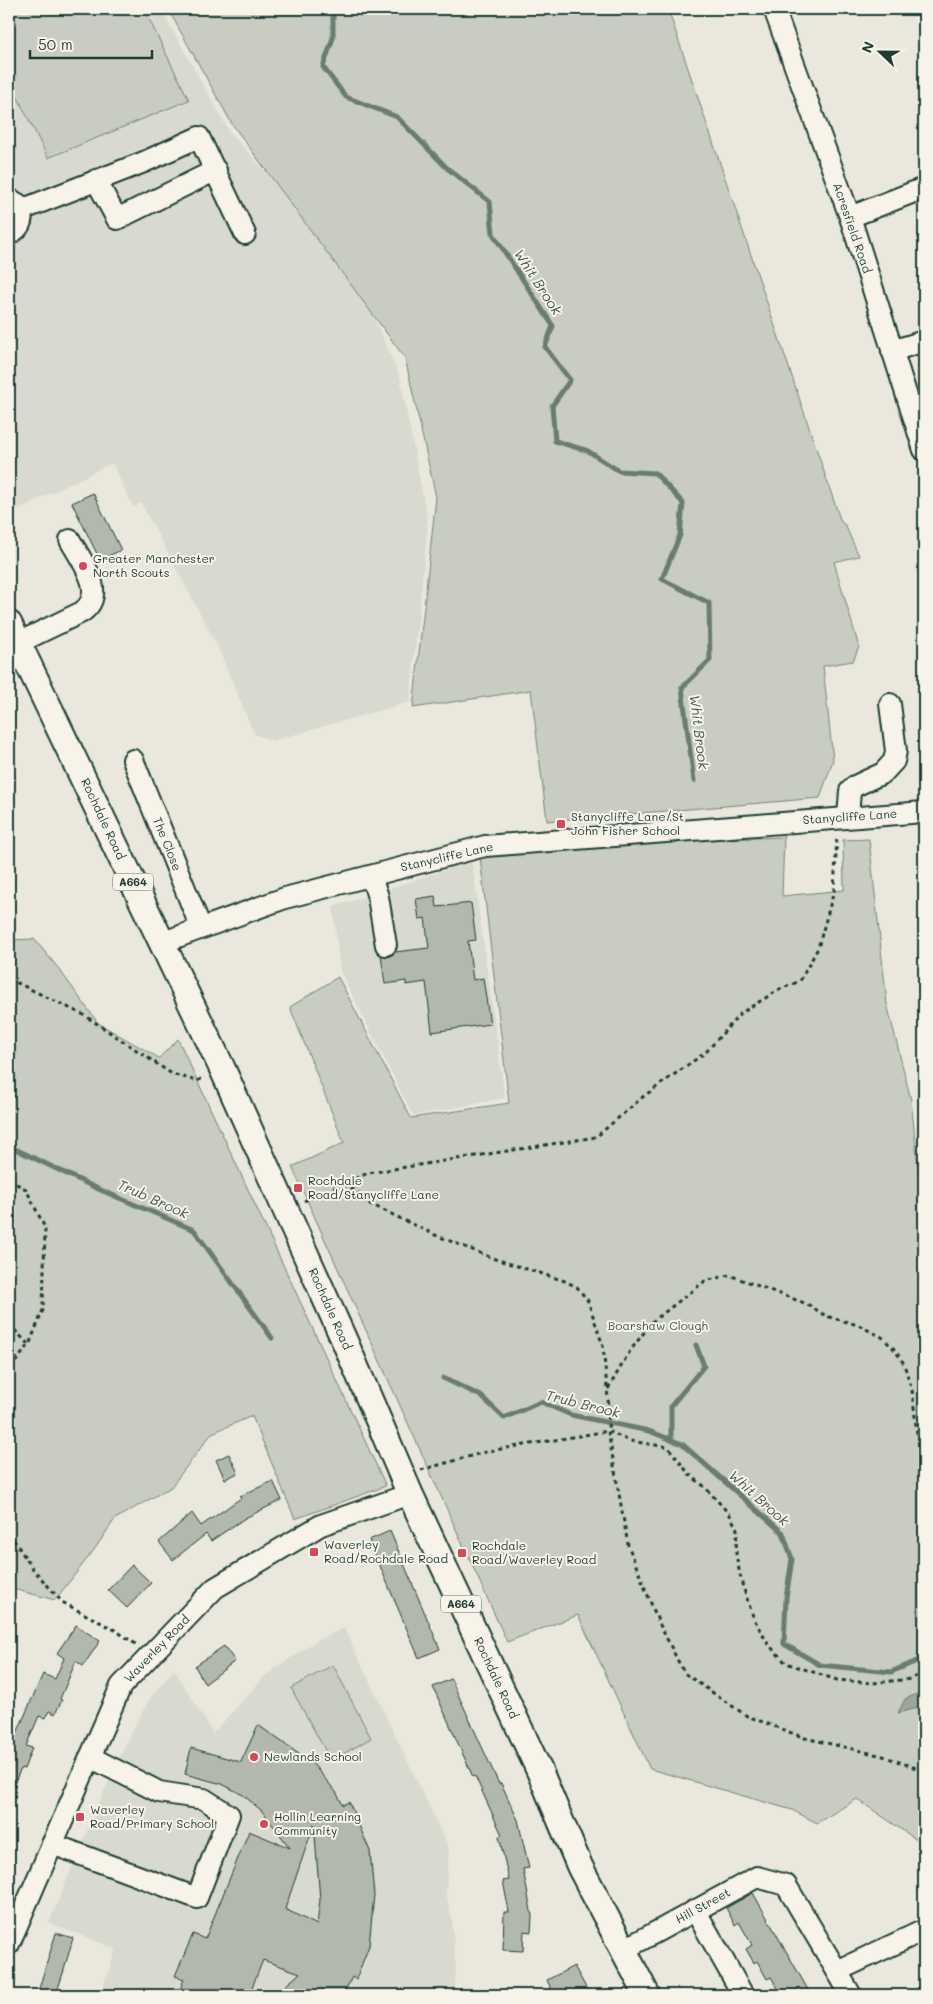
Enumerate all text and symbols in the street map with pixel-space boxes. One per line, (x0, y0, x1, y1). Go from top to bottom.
scale bar (30, 28, 152, 60)
north arrow (856, 28, 906, 78)
text: 50 m (38, 34, 73, 54)
text: N (857, 38, 878, 55)
street label: Acresfield Road (830, 180, 876, 275)
water label: Whit Brook (510, 245, 567, 319)
place label: Greater Manchester North Scouts (93, 550, 215, 580)
marker: Greater Manchester North Scouts (77, 560, 89, 572)
water label: Whit Brook (686, 694, 714, 771)
street label: Rochdale Road (78, 775, 130, 862)
street label: Stanycliffe Lane (802, 805, 898, 827)
place label: Stanycliffe Lane/St John Fisher School (571, 808, 684, 838)
street label: The Close (150, 814, 186, 873)
marker: Stanycliffe Lane/St John Fisher School (555, 818, 567, 830)
street label: Stanycliffe Lane (399, 838, 495, 874)
road number: A664 (113, 874, 153, 890)
place label: Rochdale Road/Stanycliffe Lane (308, 1172, 439, 1202)
water label: Trub Brook (115, 1174, 192, 1223)
marker: Rochdale Road/Stanycliffe Lane (292, 1182, 304, 1194)
street label: Rochdale Road (306, 1265, 356, 1352)
park label: Boarshaw Clough (608, 1317, 708, 1333)
water label: Trub Brook (544, 1385, 623, 1422)
water label: Whit Brook (725, 1466, 794, 1530)
place label: Waverley Road/Rochdale Road (324, 1536, 448, 1566)
place label: Rochdale Road/Waverley Road (472, 1537, 597, 1567)
marker: Waverley Road/Rochdale Road (308, 1546, 320, 1558)
marker: Rochdale Road/Waverley Road (456, 1547, 468, 1559)
road number: A664 (441, 1596, 481, 1612)
street label: Waverley Road (120, 1611, 193, 1686)
street label: Rochdale Road (471, 1634, 523, 1721)
place label: Newlands School (264, 1748, 362, 1764)
marker: Newlands School (248, 1751, 260, 1763)
place label: Waverley Road/Primary School (90, 1801, 214, 1831)
place label: Hollin Learning Community (274, 1808, 361, 1838)
marker: Waverley Road/Primary School (74, 1811, 86, 1823)
marker: Hollin Learning Community (258, 1818, 270, 1830)
street label: Hill Street (672, 1884, 733, 1927)

